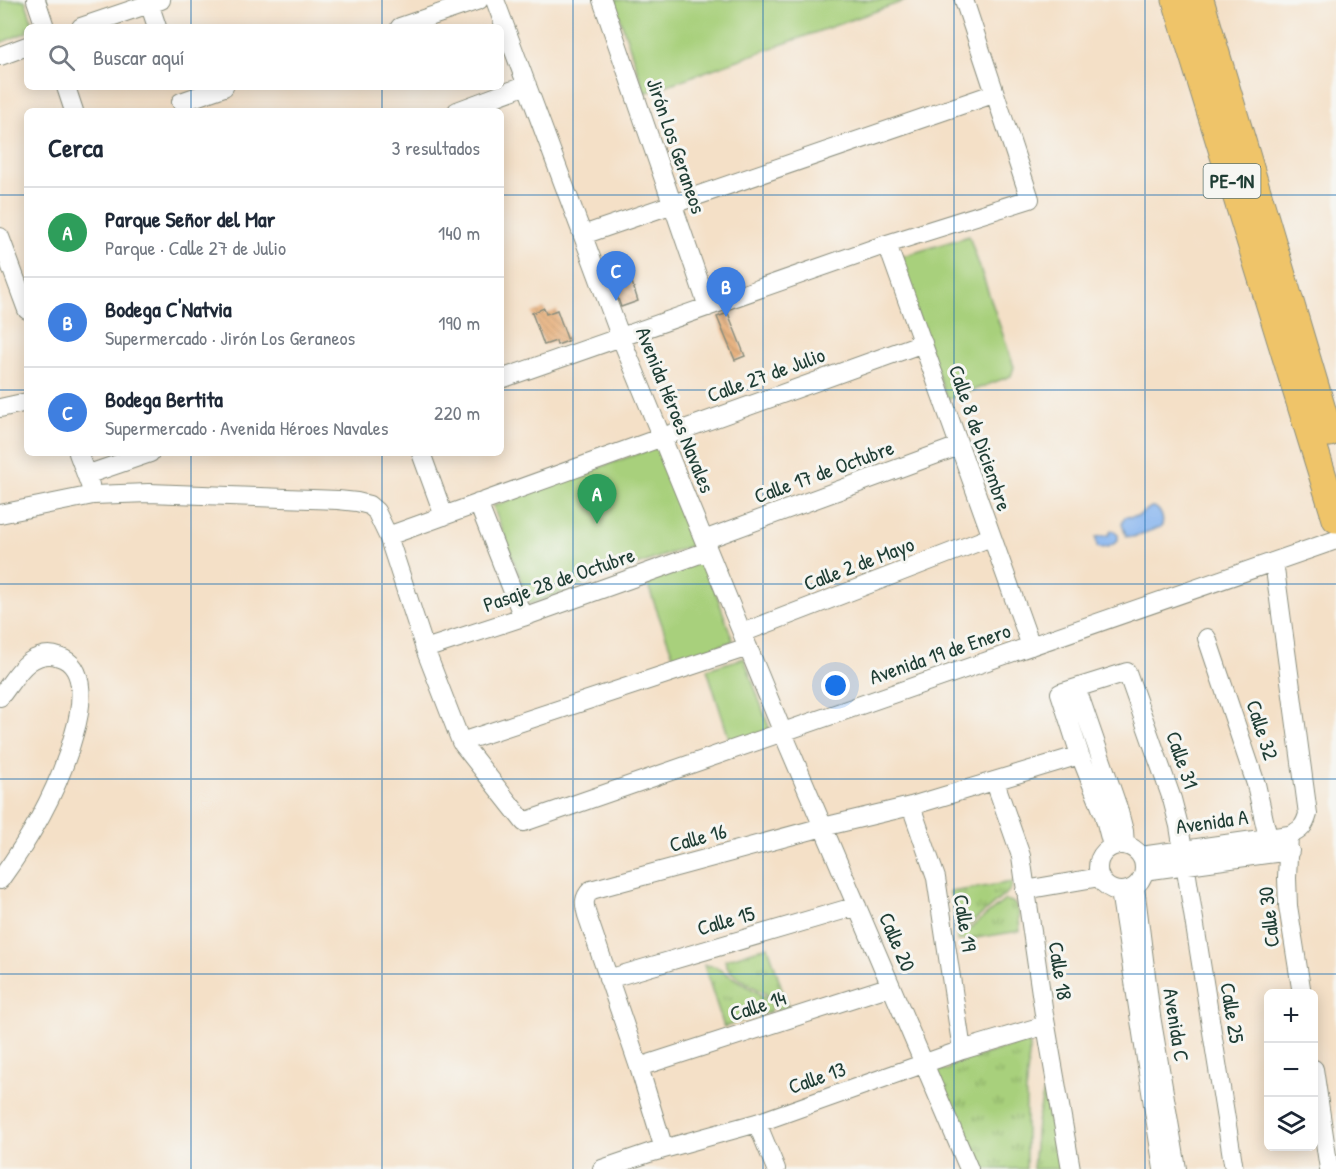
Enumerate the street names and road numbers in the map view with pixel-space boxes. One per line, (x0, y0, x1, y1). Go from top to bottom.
street label: Jirón Los Geraneos (640, 74, 713, 218)
road number: PE-1N (1204, 164, 1260, 198)
street label: Avenida Héroes Navales (629, 323, 722, 497)
street label: Calle 27 de Julio (703, 340, 829, 409)
street label: Calle 8 de Diciembre (942, 361, 1019, 515)
street label: Calle 17 de Octubre (750, 433, 898, 510)
street label: Calle 2 de Mayo (799, 529, 918, 598)
street label: Pasaje 28 de Octubre (479, 540, 638, 619)
street label: Avenida 19 de Enero (865, 616, 1014, 691)
street label: Calle 32 (1239, 696, 1286, 764)
street label: Calle 31 (1159, 727, 1206, 792)
street label: Avenida A (1174, 802, 1250, 841)
street label: Calle 16 (666, 816, 730, 859)
street label: Calle 30 (1251, 885, 1286, 949)
street label: Calle 19 (947, 892, 984, 954)
street label: Calle 15 (694, 898, 758, 943)
street label: Calle 20 (872, 908, 923, 976)
street label: Calle 18 (1042, 940, 1079, 1002)
street label: Calle 25 (1213, 981, 1252, 1045)
street label: Calle 14 (726, 983, 790, 1028)
street label: Avenida C (1156, 986, 1197, 1064)
street label: Calle 13 (784, 1054, 849, 1101)

